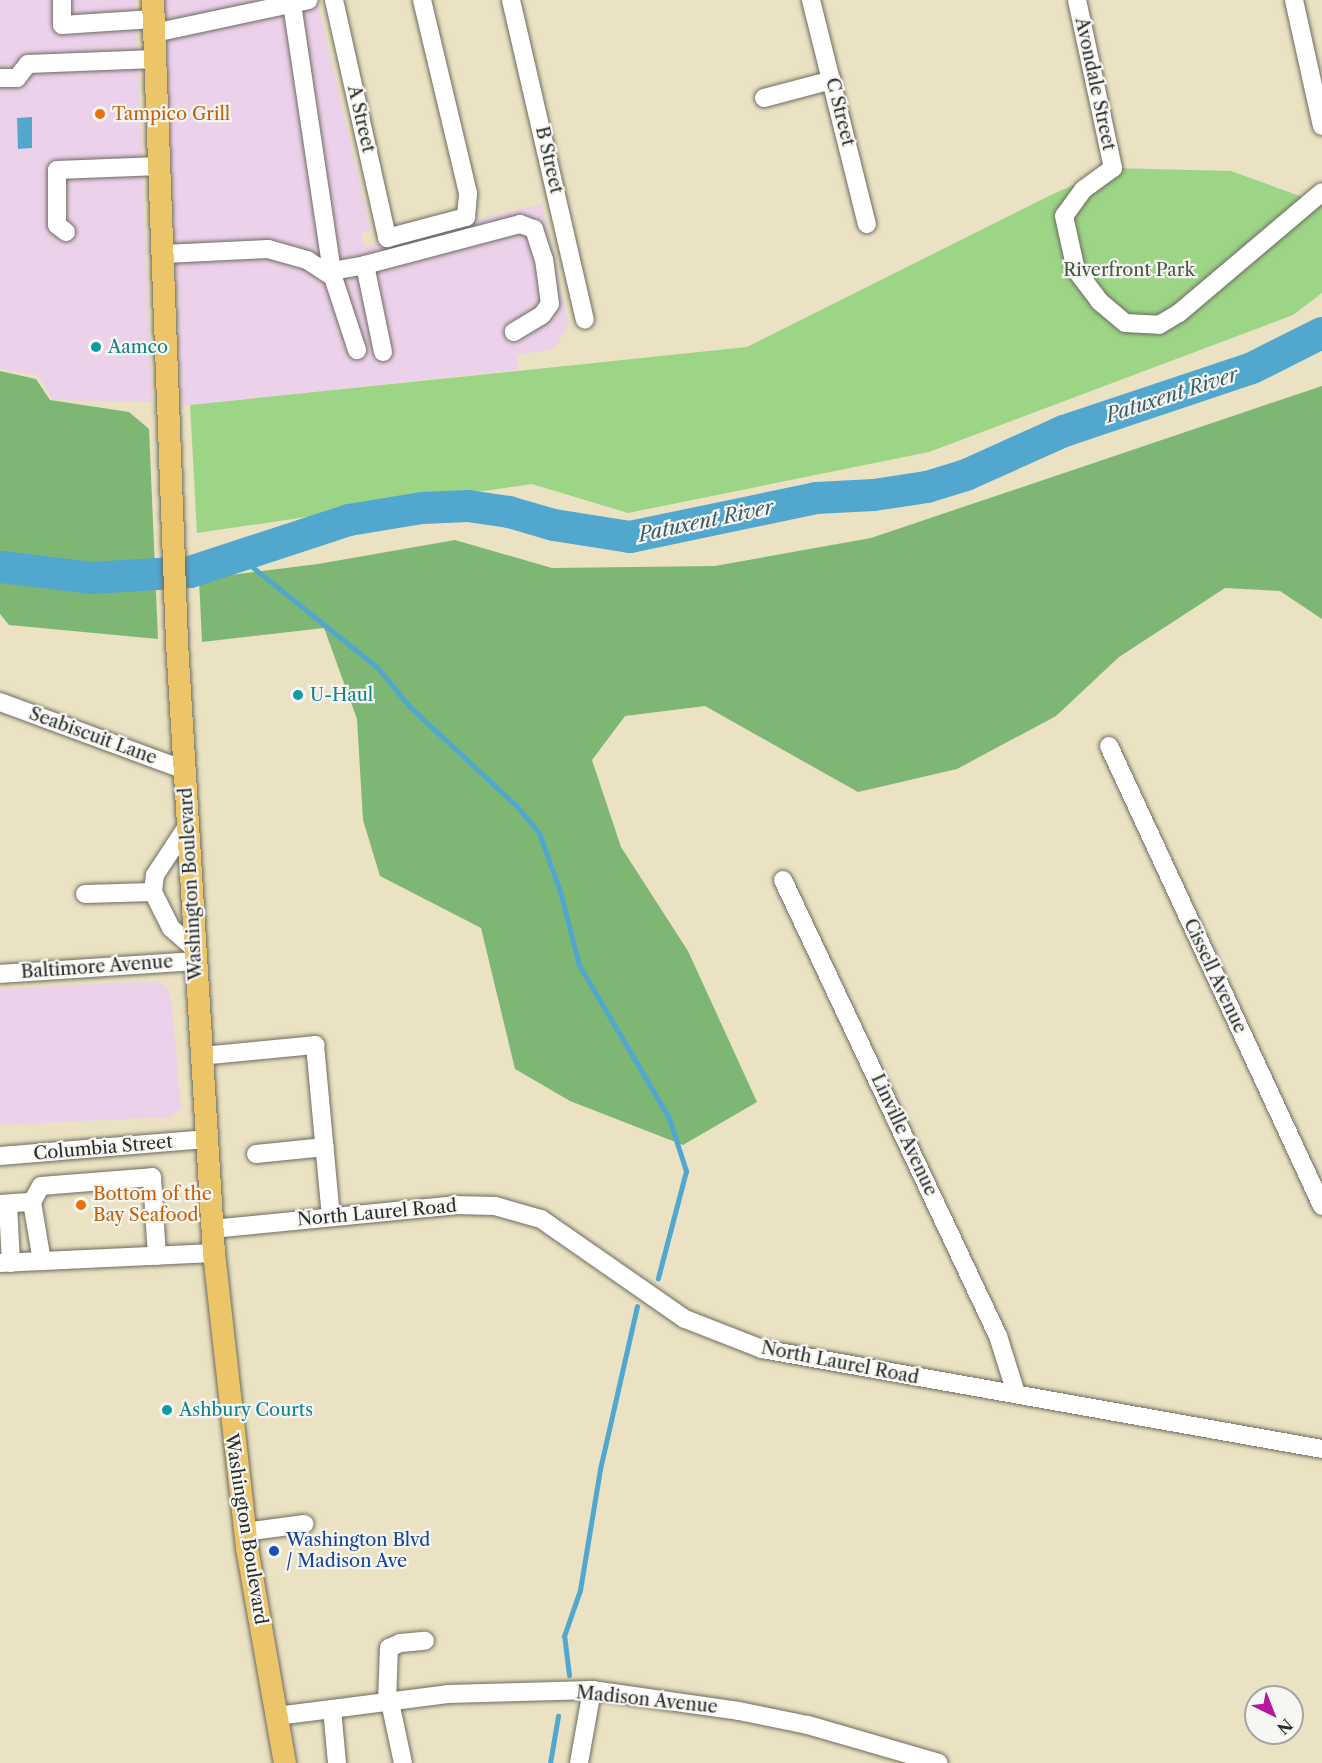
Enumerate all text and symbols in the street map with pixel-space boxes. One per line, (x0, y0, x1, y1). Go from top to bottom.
street label: Avondale Street (1070, 16, 1120, 152)
street label: C Street (821, 76, 859, 148)
street label: A Street (343, 83, 379, 155)
place label: Tampico Grill (112, 103, 230, 125)
marker: Tampico Grill (93, 107, 107, 121)
street label: B Street (531, 124, 567, 196)
park label: Riverfront Park (1063, 259, 1195, 281)
place label: Aamco (108, 336, 168, 358)
marker: Aamco (89, 340, 103, 354)
water label: Patuxent River (1103, 362, 1241, 428)
water label: Patuxent River (636, 495, 776, 547)
place label: U-Haul (310, 684, 373, 706)
marker: U-Haul (291, 688, 305, 702)
street label: Seabiscuit Lane (26, 703, 160, 769)
street label: Washington Boulevard (175, 787, 207, 981)
street label: Cissell Avenue (1179, 915, 1251, 1037)
street label: Baltimore Avenue (20, 951, 174, 983)
street label: Linville Avenue (866, 1070, 942, 1200)
street label: Columbia Street (32, 1131, 174, 1165)
place label: Bottom of the Bay Seafood (93, 1184, 212, 1226)
street label: North Laurel Road (296, 1195, 458, 1231)
marker: Bottom of the Bay Seafood (74, 1198, 88, 1212)
street label: North Laurel Road (759, 1337, 921, 1389)
place label: Ashbury Courts (179, 1399, 314, 1421)
marker: Ashbury Courts (160, 1403, 174, 1417)
street label: Washington Boulevard (220, 1432, 272, 1626)
place label: Washington Blvd / Madison Ave (286, 1530, 430, 1572)
marker: Washington Blvd / Madison Ave (267, 1544, 281, 1558)
street label: Madison Avenue (575, 1682, 719, 1718)
north arrow (1244, 1685, 1304, 1745)
text: N (1273, 1715, 1297, 1739)

